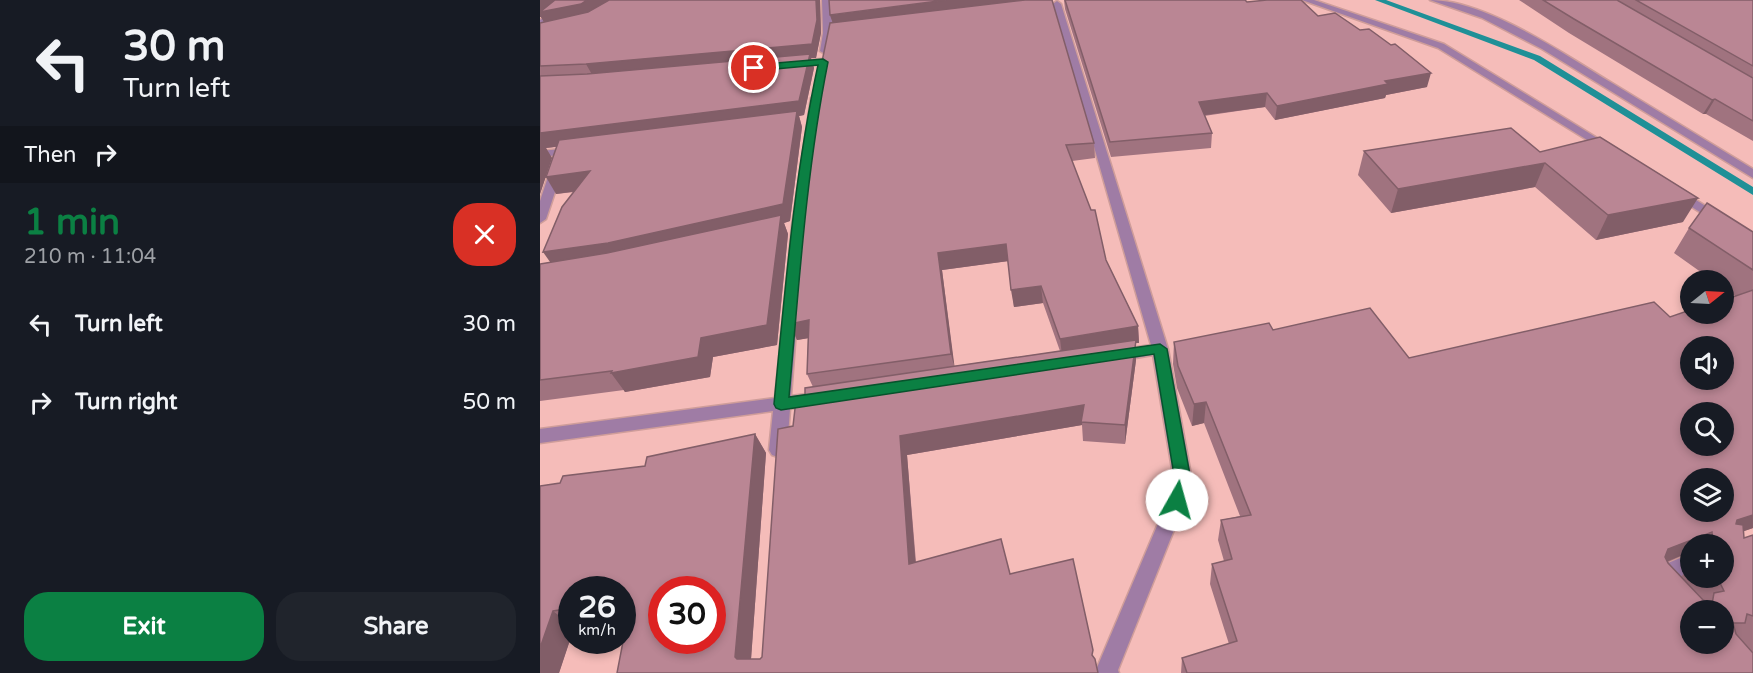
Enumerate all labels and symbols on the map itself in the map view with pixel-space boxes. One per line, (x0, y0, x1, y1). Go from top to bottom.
pin (728, 42, 779, 93)
north arrow (1680, 270, 1734, 324)
position arrow (1145, 468, 1209, 532)
speed limit sign: 30 (648, 576, 726, 654)

